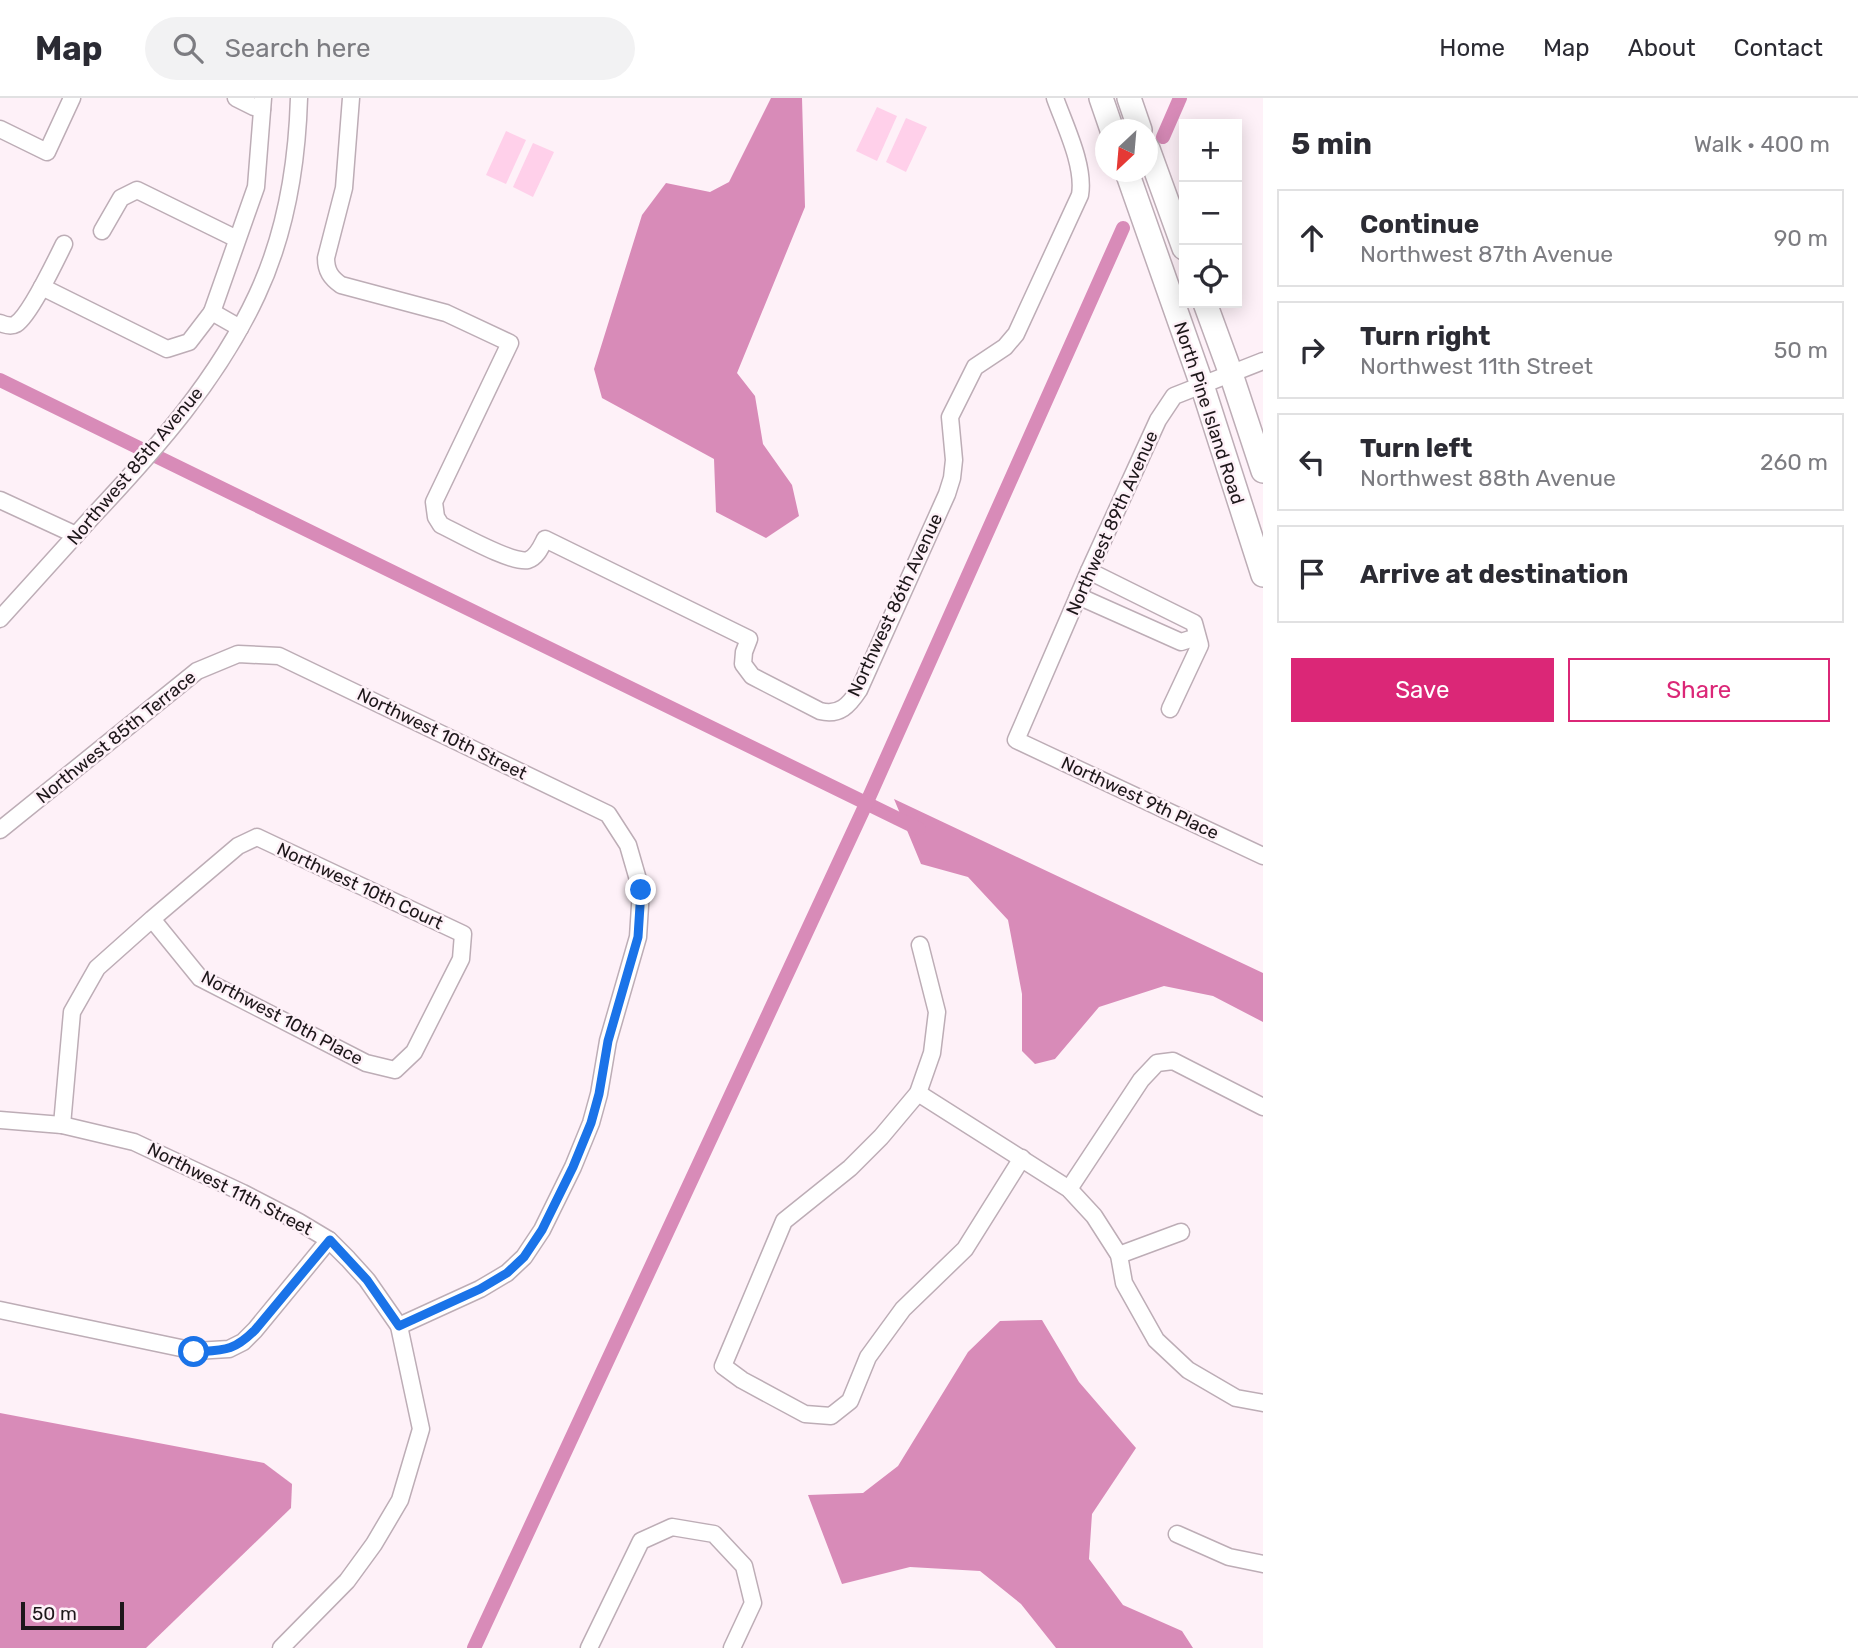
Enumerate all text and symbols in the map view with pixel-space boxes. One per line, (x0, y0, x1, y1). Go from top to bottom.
search box (145, 17, 635, 80)
text: Map (35, 29, 103, 68)
icon: search (169, 29, 207, 67)
text: Search here (225, 33, 370, 64)
text: Home (1439, 34, 1505, 62)
text: Map (1543, 34, 1590, 62)
text: About (1628, 34, 1696, 62)
text: Contact (1734, 34, 1823, 62)
north arrow (1095, 119, 1158, 182)
map controls (1179, 119, 1242, 308)
button: + (1179, 119, 1242, 182)
text: 5 min (1291, 126, 1372, 162)
text: Walk · 400 m (1694, 130, 1830, 158)
button: − (1179, 182, 1242, 245)
text: Continue (1360, 209, 1479, 240)
icon: ahead (1293, 219, 1331, 257)
text: 90 m (1774, 224, 1828, 252)
text: Northwest 87th Avenue (1360, 240, 1613, 268)
button: locate (1179, 245, 1242, 308)
street label: North Pine Island Road (1169, 319, 1249, 507)
text: Turn right (1360, 321, 1490, 352)
icon: right (1293, 331, 1331, 369)
text: 50 m (1774, 336, 1828, 364)
text: Northwest 11th Street (1360, 352, 1593, 380)
street label: Northwest 85th Avenue (62, 382, 208, 550)
street label: Northwest 89th Avenue (1061, 427, 1163, 619)
text: Turn left (1360, 433, 1472, 464)
icon: left (1293, 443, 1331, 481)
text: 260 m (1760, 448, 1828, 476)
text: Northwest 88th Avenue (1360, 464, 1616, 492)
street label: Northwest 86th Avenue (843, 510, 947, 700)
icon: arrive (1293, 555, 1331, 593)
text: Arrive at destination (1360, 559, 1628, 590)
button: Save (1291, 658, 1554, 722)
button: Share (1568, 658, 1830, 722)
street label: Northwest 85th Terrace (32, 666, 200, 808)
street label: Northwest 10th Street (354, 683, 530, 785)
street label: Northwest 9th Place (1058, 752, 1222, 844)
street label: Northwest 10th Court (273, 838, 447, 934)
route end (625, 874, 656, 905)
street label: Northwest 10th Place (197, 966, 367, 1070)
street label: Northwest 11th Street (144, 1138, 316, 1240)
route start (178, 1336, 209, 1367)
scale bar (21, 1599, 124, 1631)
text: 50 m (32, 1602, 77, 1625)

